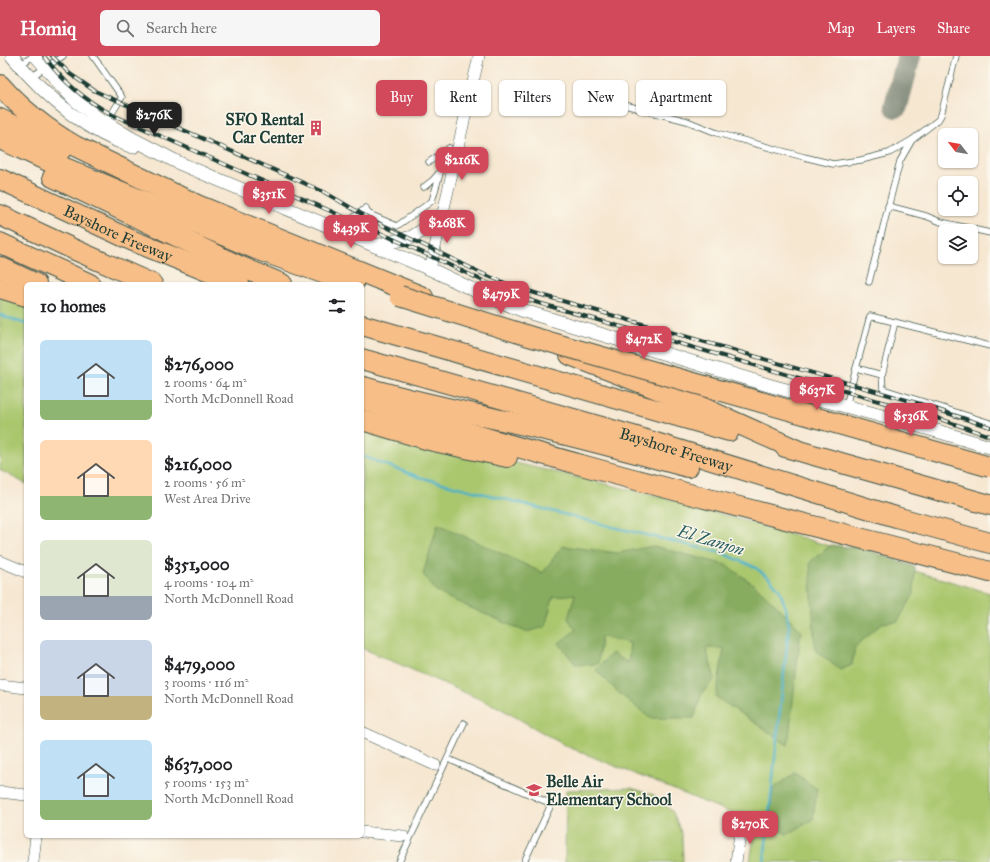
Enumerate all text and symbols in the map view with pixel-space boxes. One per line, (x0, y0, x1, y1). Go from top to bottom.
search box (100, 10, 380, 46)
text: Homiq (20, 17, 76, 40)
icon: search (114, 17, 136, 39)
text: Search here (146, 19, 217, 37)
text: Map (827, 20, 855, 37)
text: Layers (877, 20, 915, 37)
text: Share (937, 20, 970, 37)
chip: Buy (376, 80, 427, 116)
chip: Rent (435, 80, 491, 116)
chip: Filters (499, 80, 565, 116)
chip: New (573, 80, 628, 116)
chip: Apartment (636, 80, 726, 116)
pin: $276K (126, 102, 182, 136)
text: $276K (136, 107, 172, 123)
place label: SFO Rental Car Center (226, 110, 305, 147)
building icon: SFO Rental Car Center (307, 119, 325, 137)
north arrow (938, 128, 978, 168)
map controls (938, 128, 978, 264)
pin: $216K (434, 147, 490, 181)
text: $216K (444, 152, 480, 168)
button: locate (938, 176, 978, 216)
pin: $351K (241, 181, 297, 215)
text: $351K (252, 186, 286, 202)
street label: Bayshore Freeway (60, 201, 176, 266)
pin: $268K (419, 210, 475, 244)
pin: $439K (323, 215, 379, 249)
text: $268K (428, 215, 466, 231)
text: $439K (333, 220, 369, 236)
button: layers (938, 224, 978, 264)
pin: $479K (473, 281, 529, 315)
text: $479K (482, 286, 520, 302)
icon: filters (326, 295, 348, 317)
text: 10 homes (40, 296, 106, 317)
pin: $472K (616, 326, 672, 360)
text: $472K (625, 331, 663, 347)
text: $276,000 (164, 354, 234, 375)
icon: home (72, 356, 120, 404)
text: 2 rooms · 64 m² (164, 375, 247, 391)
pin: $637K (789, 377, 845, 411)
text: $637K (799, 382, 835, 398)
text: North McDonnell Road (164, 391, 294, 407)
pin: $536K (883, 403, 939, 437)
text: $536K (894, 408, 928, 424)
street label: Bayshore Freeway (617, 424, 735, 476)
text: $216,000 (164, 454, 232, 475)
icon: home (72, 456, 120, 504)
text: 2 rooms · 56 m² (164, 475, 246, 491)
text: West Area Drive (164, 491, 251, 507)
water label: El Zanjon (674, 520, 747, 561)
text: $351,000 (164, 554, 230, 575)
icon: home (72, 556, 120, 604)
text: 4 rooms · 104 m² (164, 575, 254, 591)
text: North McDonnell Road (164, 591, 294, 607)
text: $479,000 (164, 654, 235, 675)
icon: home (72, 656, 120, 704)
text: 3 rooms · 116 m² (164, 675, 249, 691)
text: North McDonnell Road (164, 691, 294, 707)
text: $637,000 (164, 754, 233, 775)
icon: home (72, 756, 120, 804)
place label: Belle Air Elementary School (546, 772, 672, 810)
text: 5 rooms · 153 m² (164, 775, 249, 791)
school or university icon: Belle Air Elementary School (525, 781, 543, 799)
text: North McDonnell Road (164, 791, 294, 807)
pin: $270K (722, 811, 778, 845)
text: $270K (731, 816, 769, 832)

